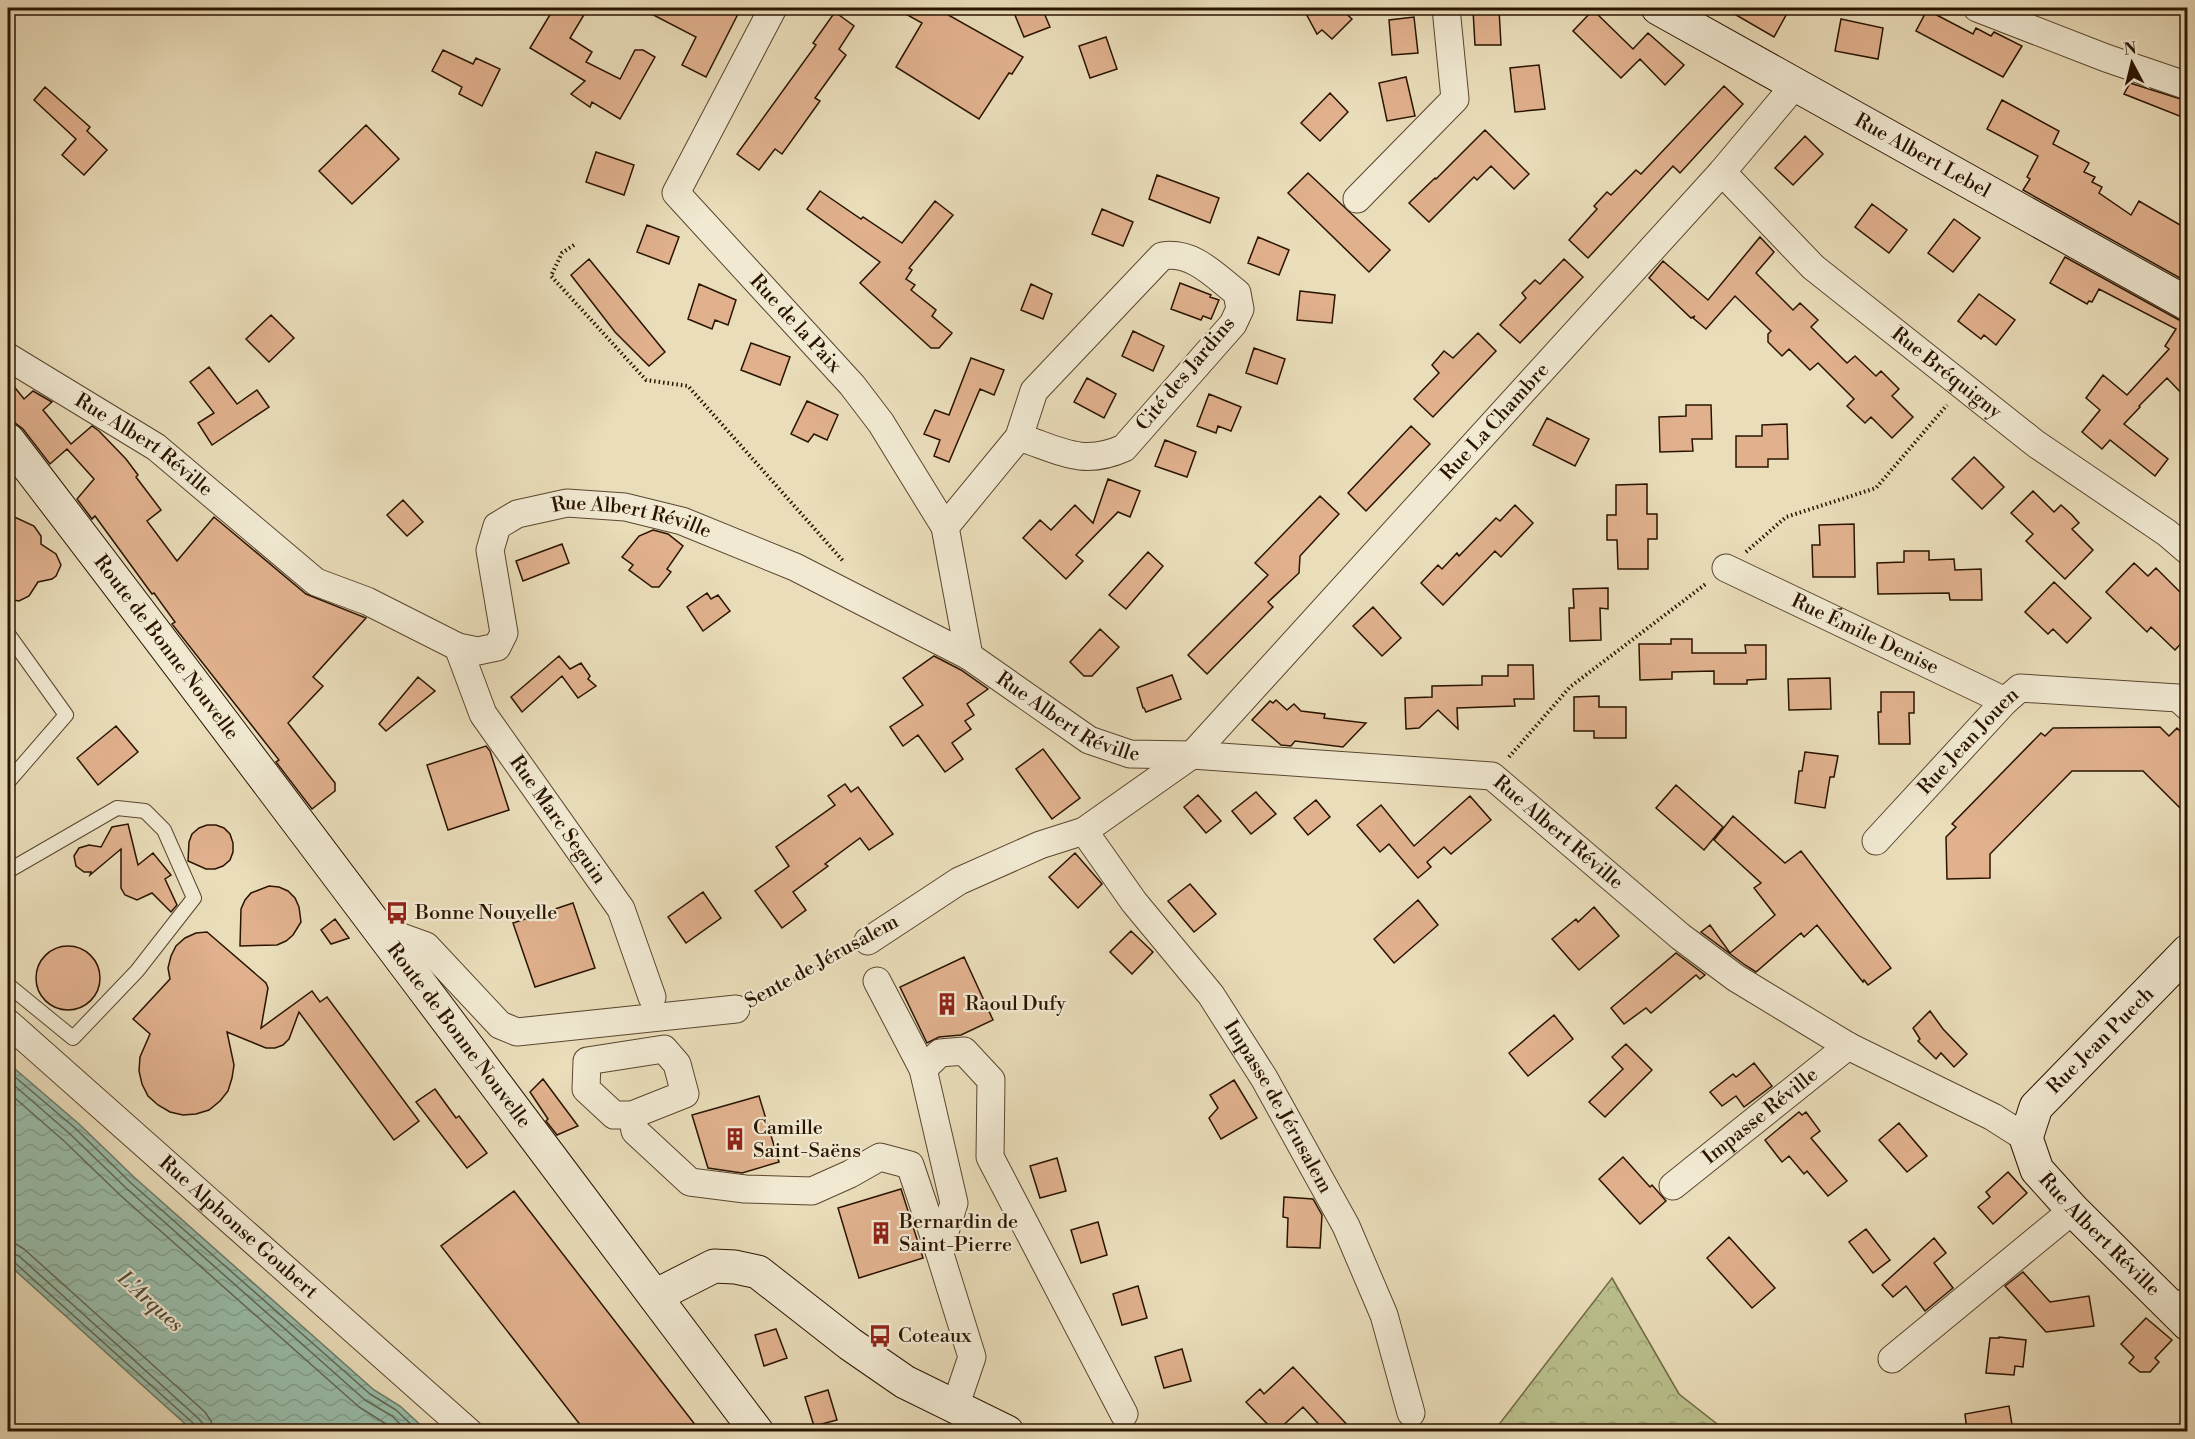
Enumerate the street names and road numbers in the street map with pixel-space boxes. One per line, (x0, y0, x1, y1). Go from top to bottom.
street label: Rue Albert Lebel (1850, 108, 1995, 204)
street label: Rue de la Paix (744, 269, 848, 379)
street label: Cité des Jardins (1131, 312, 1241, 436)
street label: Rue Bréquigny (1886, 321, 2007, 425)
street label: Rue La Chambre (1435, 358, 1555, 486)
street label: Rue Albert Réville (70, 388, 218, 502)
street label: Rue Albert Réville (549, 490, 715, 544)
street label: Route de Bonne Nouvelle (88, 550, 244, 745)
street label: Rue Émile Denise (1787, 588, 1943, 680)
street label: Rue Albert Réville (991, 666, 1140, 767)
street label: Rue Jean Jouen (1912, 682, 2024, 800)
street label: Rue Marc Seguin (504, 751, 612, 889)
street label: Rue Albert Réville (1488, 770, 1629, 895)
street label: Sente de Jérusalem (741, 909, 904, 1015)
street label: Route de Bonne Nouvelle (381, 938, 537, 1133)
street label: Rue Jean Puech (2042, 982, 2160, 1100)
street label: Impasse de Jérusalem (1218, 1016, 1338, 1198)
street label: Impasse Réville (1698, 1062, 1823, 1170)
street label: Rue Alphonse Goubert (154, 1150, 323, 1304)
street label: Rue Albert Réville (2033, 1168, 2165, 1302)

